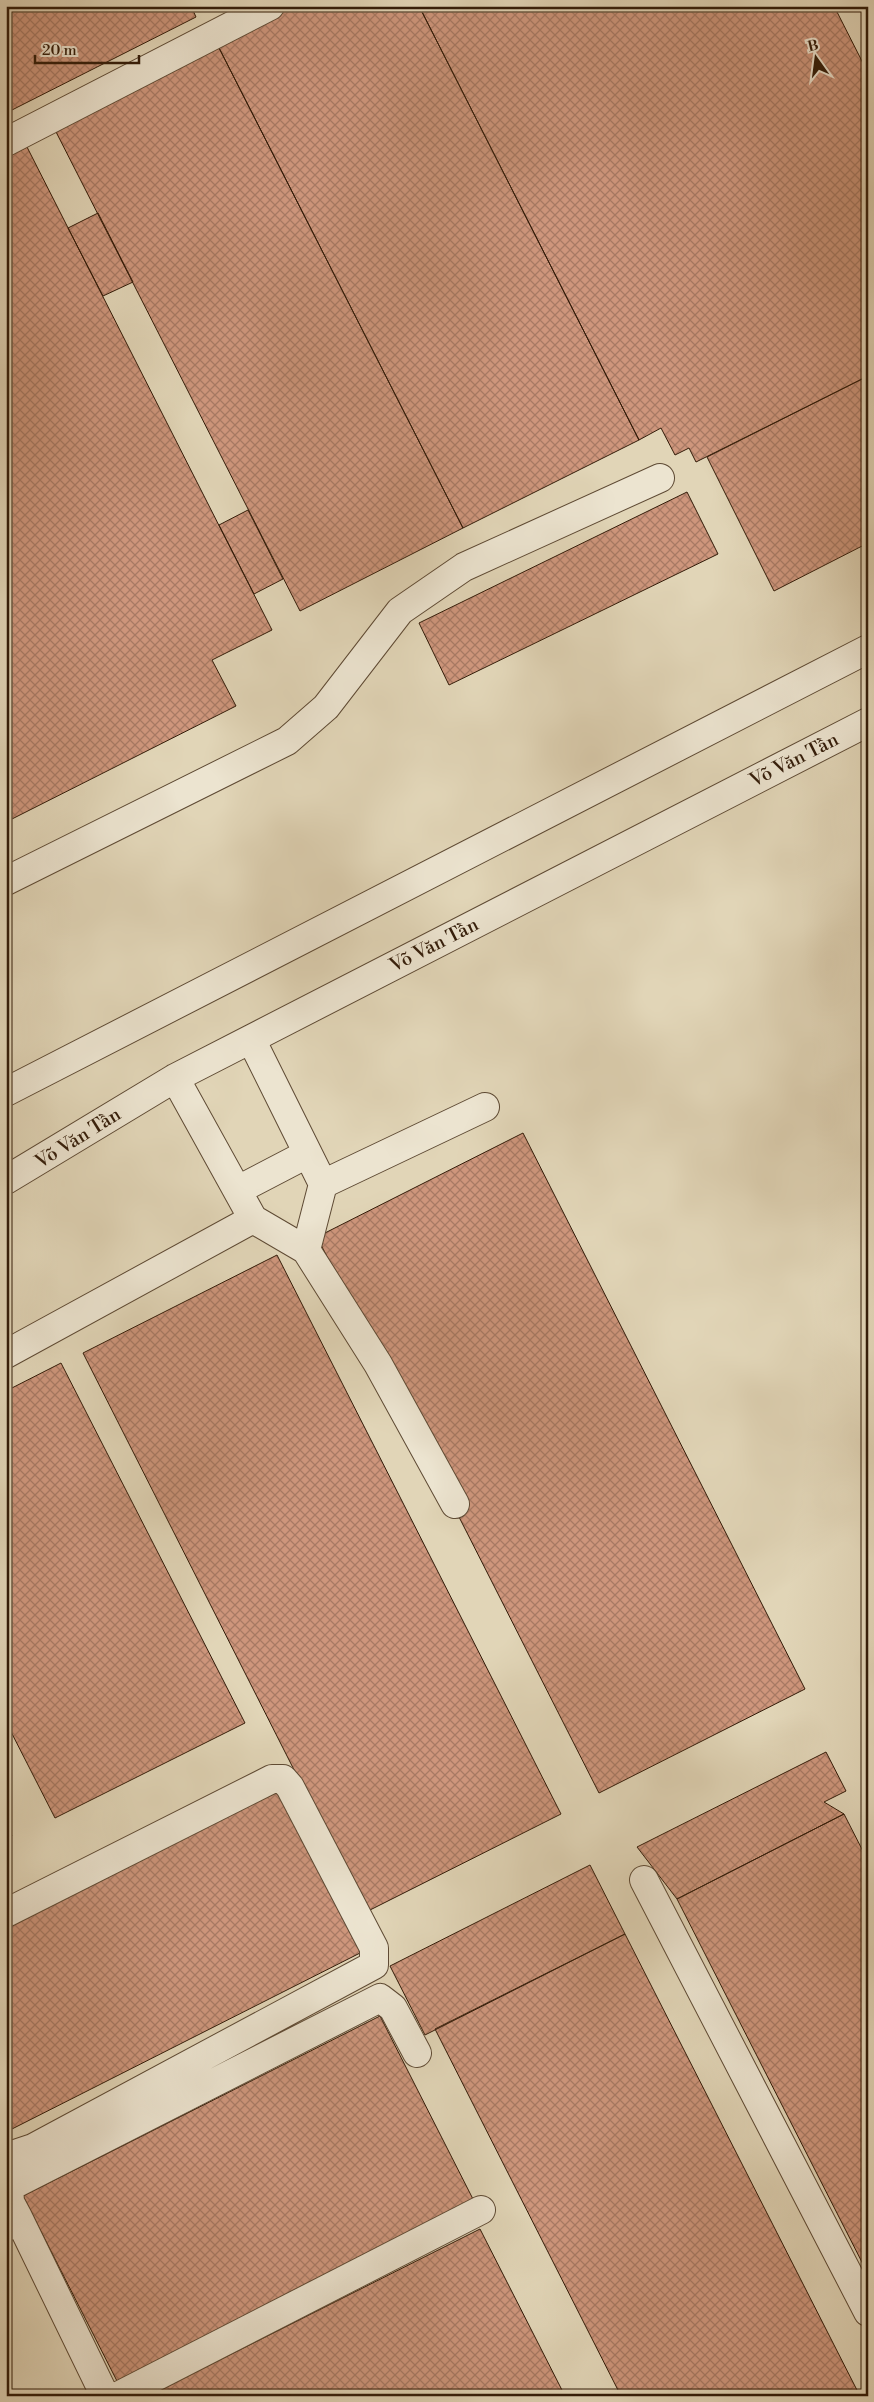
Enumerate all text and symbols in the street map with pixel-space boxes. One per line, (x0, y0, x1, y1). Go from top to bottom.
scale bar (35, 32, 139, 64)
north arrow (792, 32, 842, 82)
text: B (806, 36, 820, 56)
text: 20 m (42, 41, 77, 60)
street label: Võ Văn Tần (745, 727, 842, 793)
street label: Võ Văn Tần (385, 912, 482, 978)
street label: Võ Văn Tần (30, 1102, 125, 1174)

